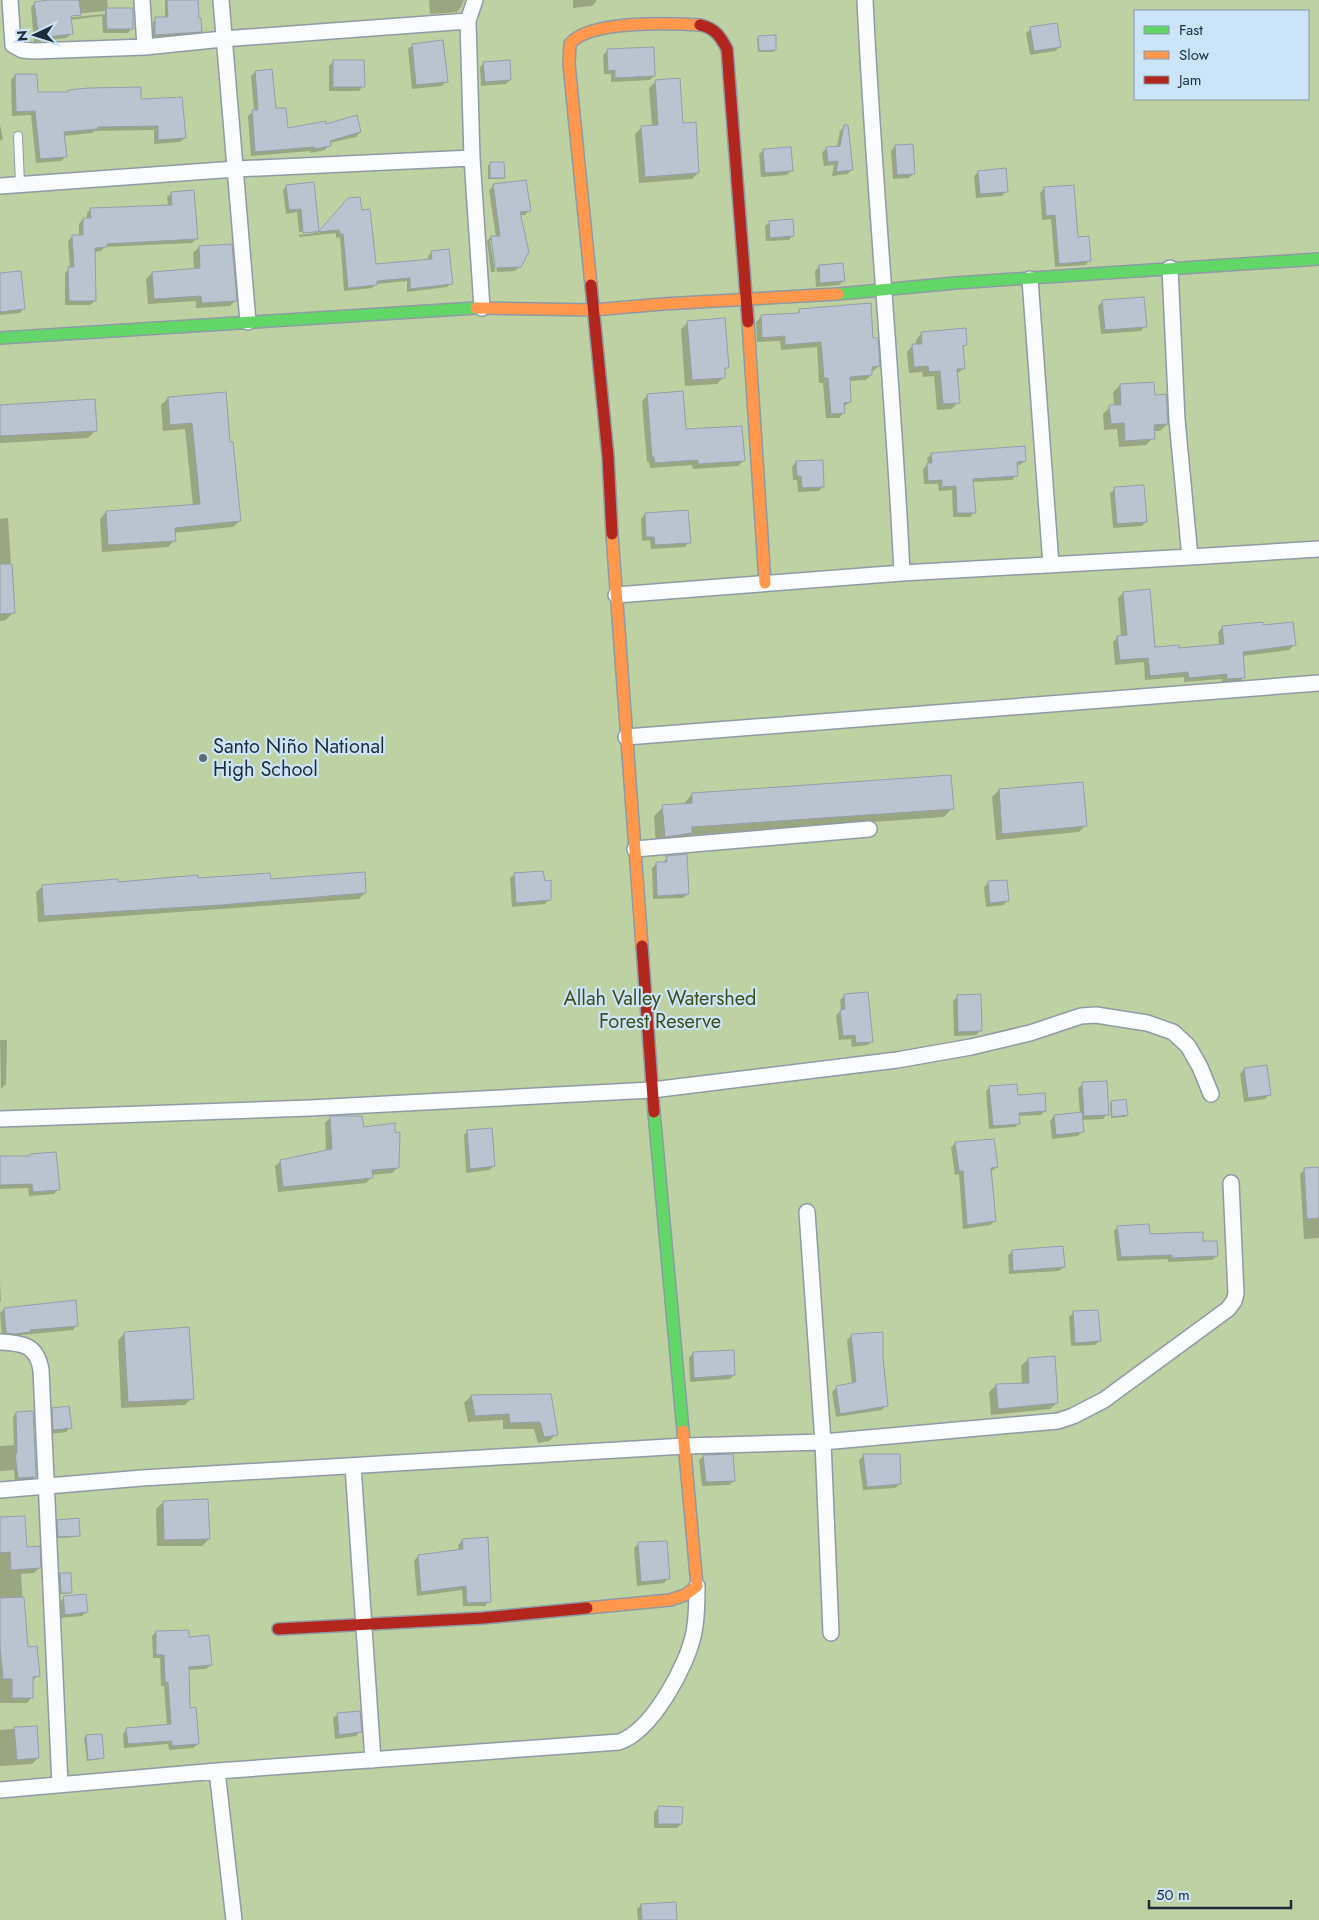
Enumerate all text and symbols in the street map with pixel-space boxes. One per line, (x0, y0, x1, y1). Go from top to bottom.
north arrow (10, 10, 60, 60)
legend (1134, 10, 1309, 100)
text: Fast (1179, 19, 1203, 41)
text: N (12, 30, 32, 42)
text: Slow (1179, 44, 1210, 66)
text: Jam (1177, 69, 1202, 91)
place label: Santo Niño National High School (213, 732, 385, 784)
marker: Santo Niño National High School (197, 752, 209, 764)
park label: Allah Valley Watershed Forest Reserve (564, 984, 756, 1036)
scale bar (1149, 1878, 1292, 1910)
text: 50 m (1156, 1884, 1190, 1906)

